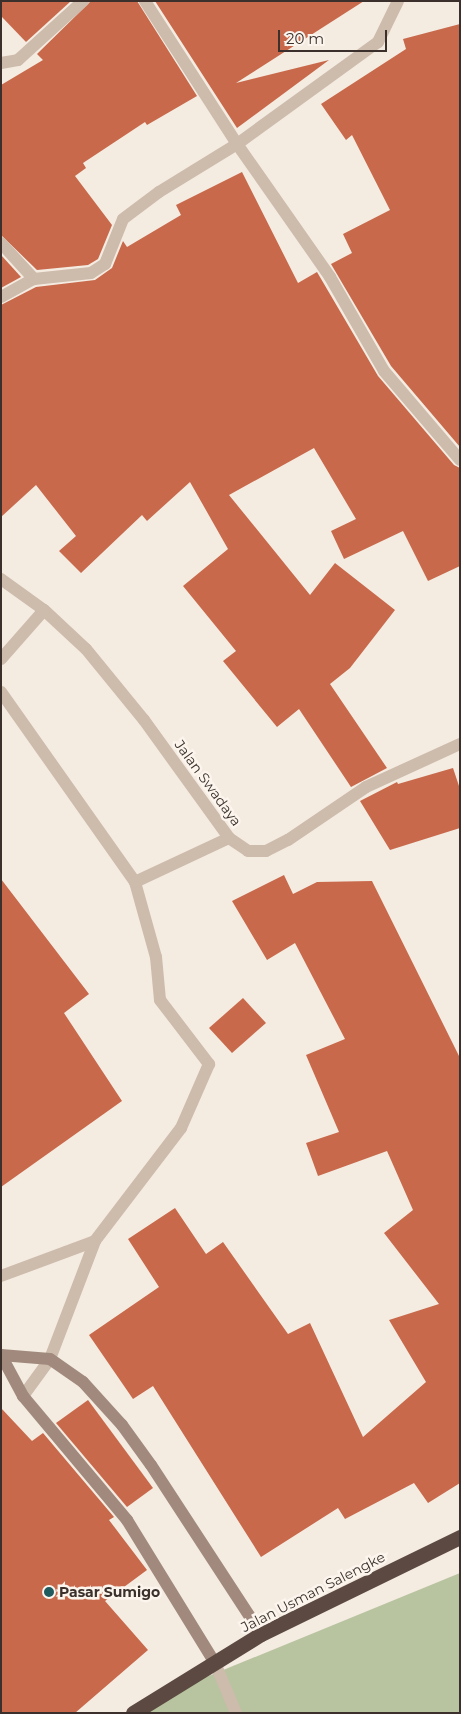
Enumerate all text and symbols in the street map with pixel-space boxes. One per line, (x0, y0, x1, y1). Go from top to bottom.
scale bar (281, 20, 390, 52)
text: 20 m (286, 29, 324, 48)
street label: Jalan Swadaya (171, 737, 245, 829)
street label: Jalan Usman Salengke (238, 1548, 388, 1636)
place label: Pasar Sumigo (59, 1584, 160, 1600)
marker: Pasar Sumigo (43, 1586, 55, 1598)

